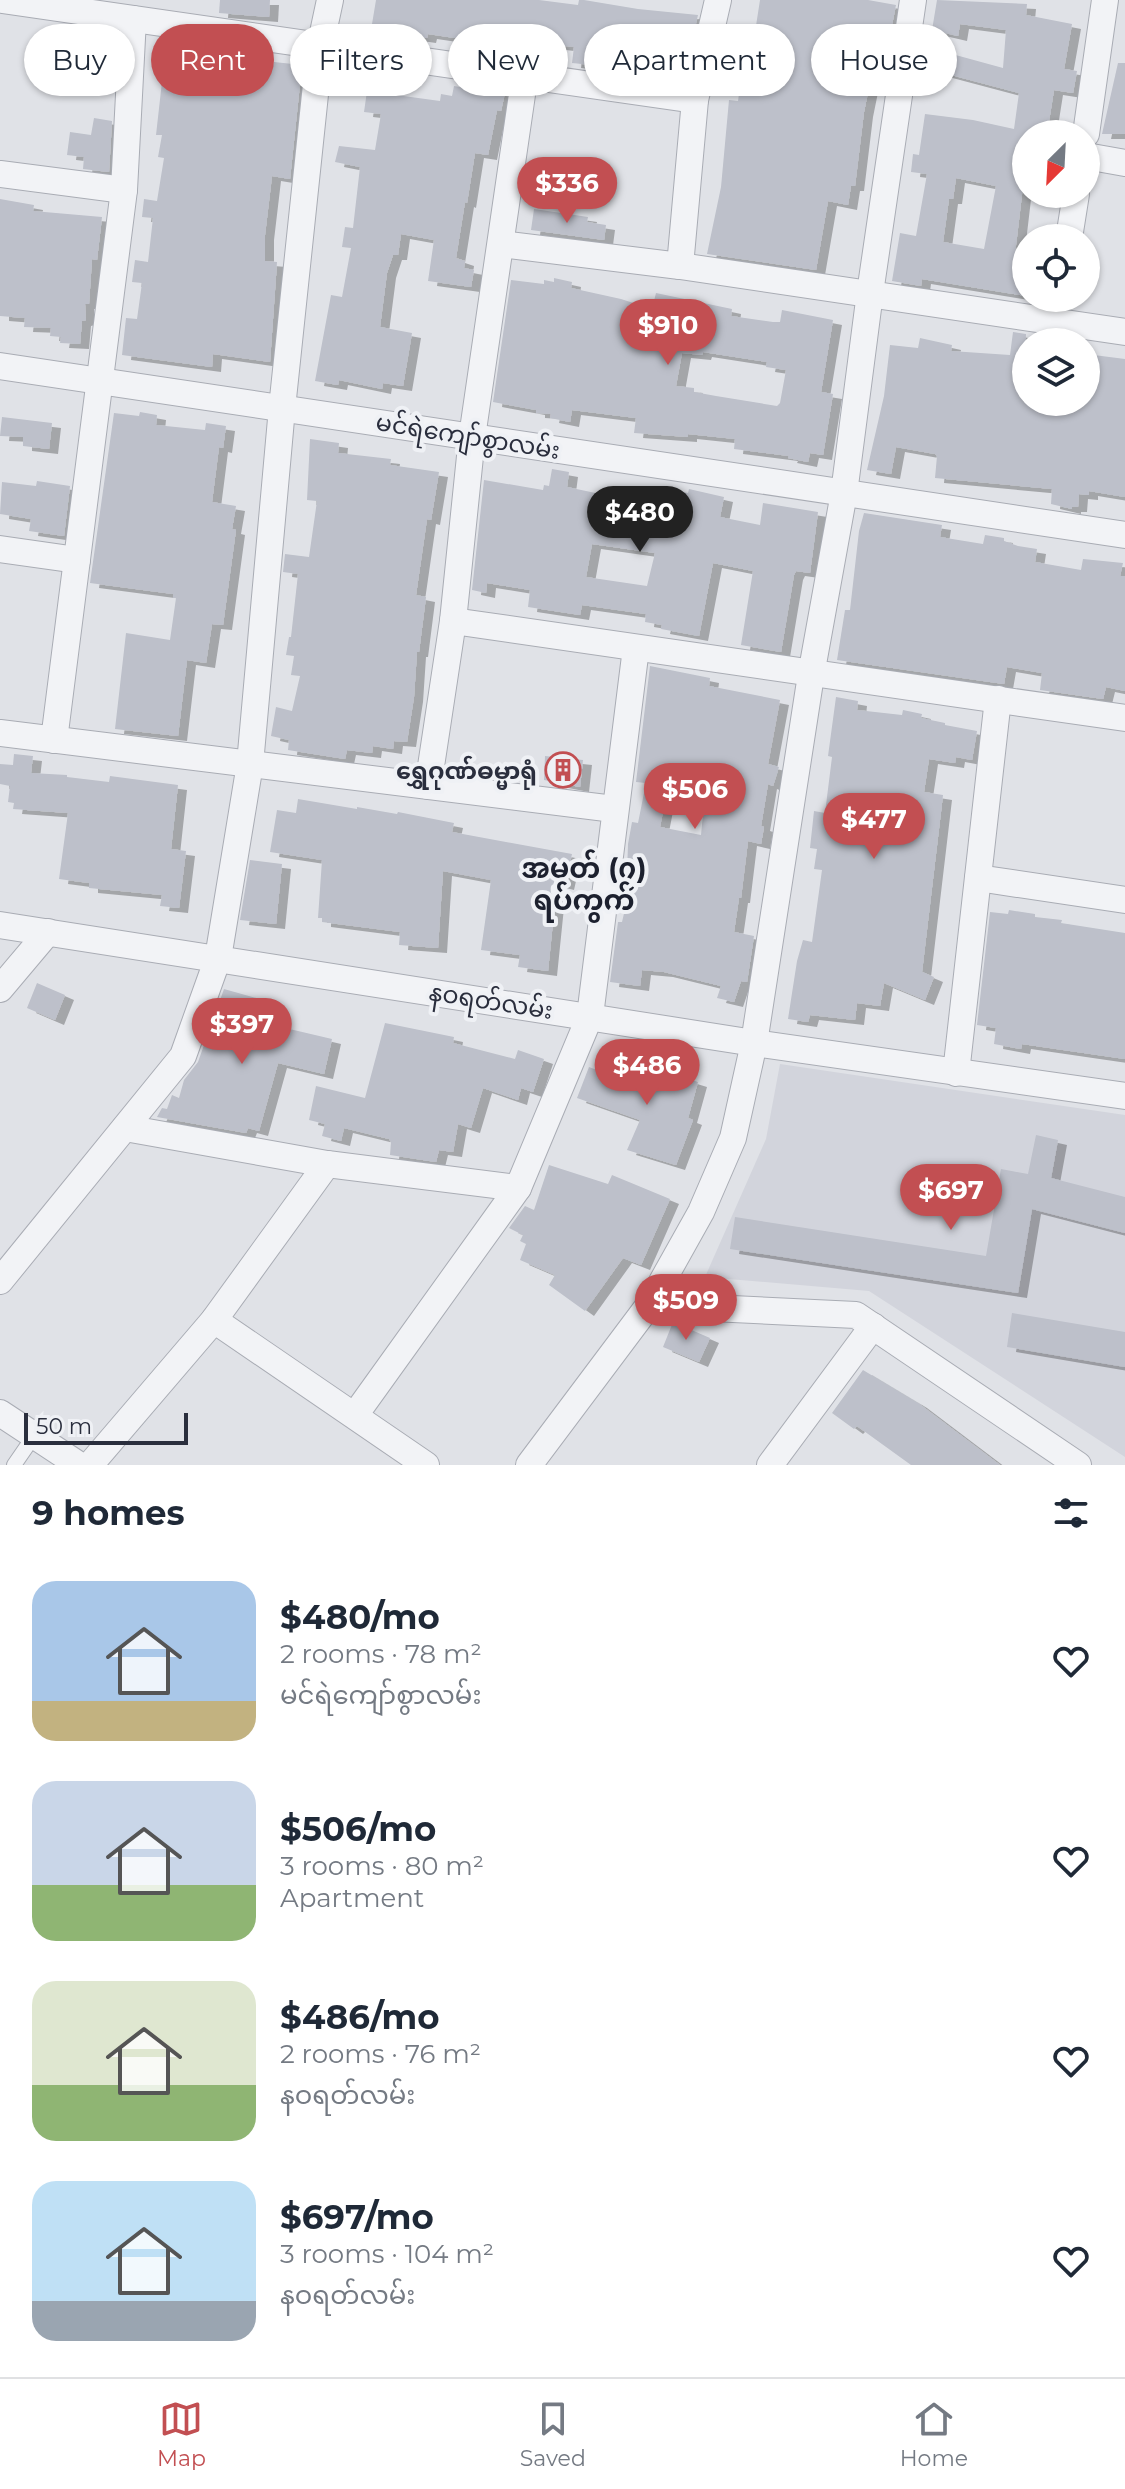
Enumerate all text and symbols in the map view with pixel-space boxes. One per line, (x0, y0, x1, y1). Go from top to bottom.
chip: Buy (24, 24, 135, 96)
chip: Rent (151, 24, 274, 96)
chip: Filters (290, 24, 432, 96)
chip: New (448, 24, 568, 96)
chip: Apartment (584, 24, 795, 96)
chip: House (811, 24, 957, 96)
north arrow (1012, 120, 1100, 208)
map controls (1012, 120, 1100, 416)
pin: $336 (520, 157, 614, 225)
text: $336 (535, 167, 599, 199)
button: locate (1012, 224, 1100, 312)
pin: $910 (621, 299, 715, 367)
text: $910 (638, 309, 698, 341)
button: layers (1012, 328, 1100, 416)
street label: မင်ရဲကျော်စွာလမ်း (373, 406, 562, 470)
pin: $480 (593, 486, 687, 554)
text: $480 (605, 496, 675, 528)
building icon: ရွှေဂုဏ်ဓမ္မာရုံ (544, 751, 582, 789)
place label: ရွှေဂုဏ်ဓမ္မာရုံ (396, 755, 537, 790)
pin: $506 (648, 763, 742, 831)
text: $506 (662, 773, 728, 805)
pin: $477 (827, 793, 921, 861)
text: $477 (841, 803, 907, 835)
district label: အမှတ် (၇) ရပ်ကွက် (521, 849, 647, 923)
street label: နဝရတ်လမ်း (426, 976, 555, 1030)
pin: $397 (195, 998, 289, 1066)
text: $397 (210, 1008, 274, 1040)
pin: $486 (600, 1039, 694, 1107)
text: $486 (613, 1049, 681, 1081)
pin: $697 (904, 1164, 998, 1232)
text: $697 (918, 1174, 984, 1206)
pin: $509 (639, 1274, 733, 1342)
text: $509 (653, 1284, 719, 1316)
scale bar (24, 1409, 188, 1445)
text: 50 m (36, 1413, 92, 1440)
icon: filters (1049, 1491, 1093, 1535)
text: 9 homes (32, 1492, 185, 1534)
text: $480/mo (280, 1596, 440, 1638)
icon: home (96, 1613, 192, 1709)
text: 2 rooms · 78 m² (280, 1638, 482, 1670)
icon: heart (1049, 1639, 1093, 1683)
text: မင်ရဲကျော်စွာလမ်း (280, 1679, 481, 1711)
text: $506/mo (280, 1808, 436, 1850)
icon: home (96, 1813, 192, 1909)
icon: heart (1049, 1839, 1093, 1883)
text: 3 rooms · 80 m² (280, 1850, 484, 1882)
text: Apartment (280, 1882, 424, 1914)
text: $486/mo (280, 1996, 439, 2038)
icon: home (96, 2013, 192, 2109)
text: 2 rooms · 76 m² (280, 2038, 481, 2070)
icon: heart (1049, 2039, 1093, 2083)
text: နဝရတ်လမ်း (280, 2079, 415, 2111)
text: $697/mo (280, 2196, 434, 2238)
icon: home (96, 2213, 192, 2309)
text: 3 rooms · 104 m² (280, 2238, 494, 2270)
icon: heart (1049, 2239, 1093, 2283)
text: နဝရတ်လမ်း (280, 2279, 415, 2311)
tab: Map (157, 2397, 206, 2472)
tab: Saved (520, 2397, 586, 2472)
tab: Home (900, 2397, 968, 2472)

